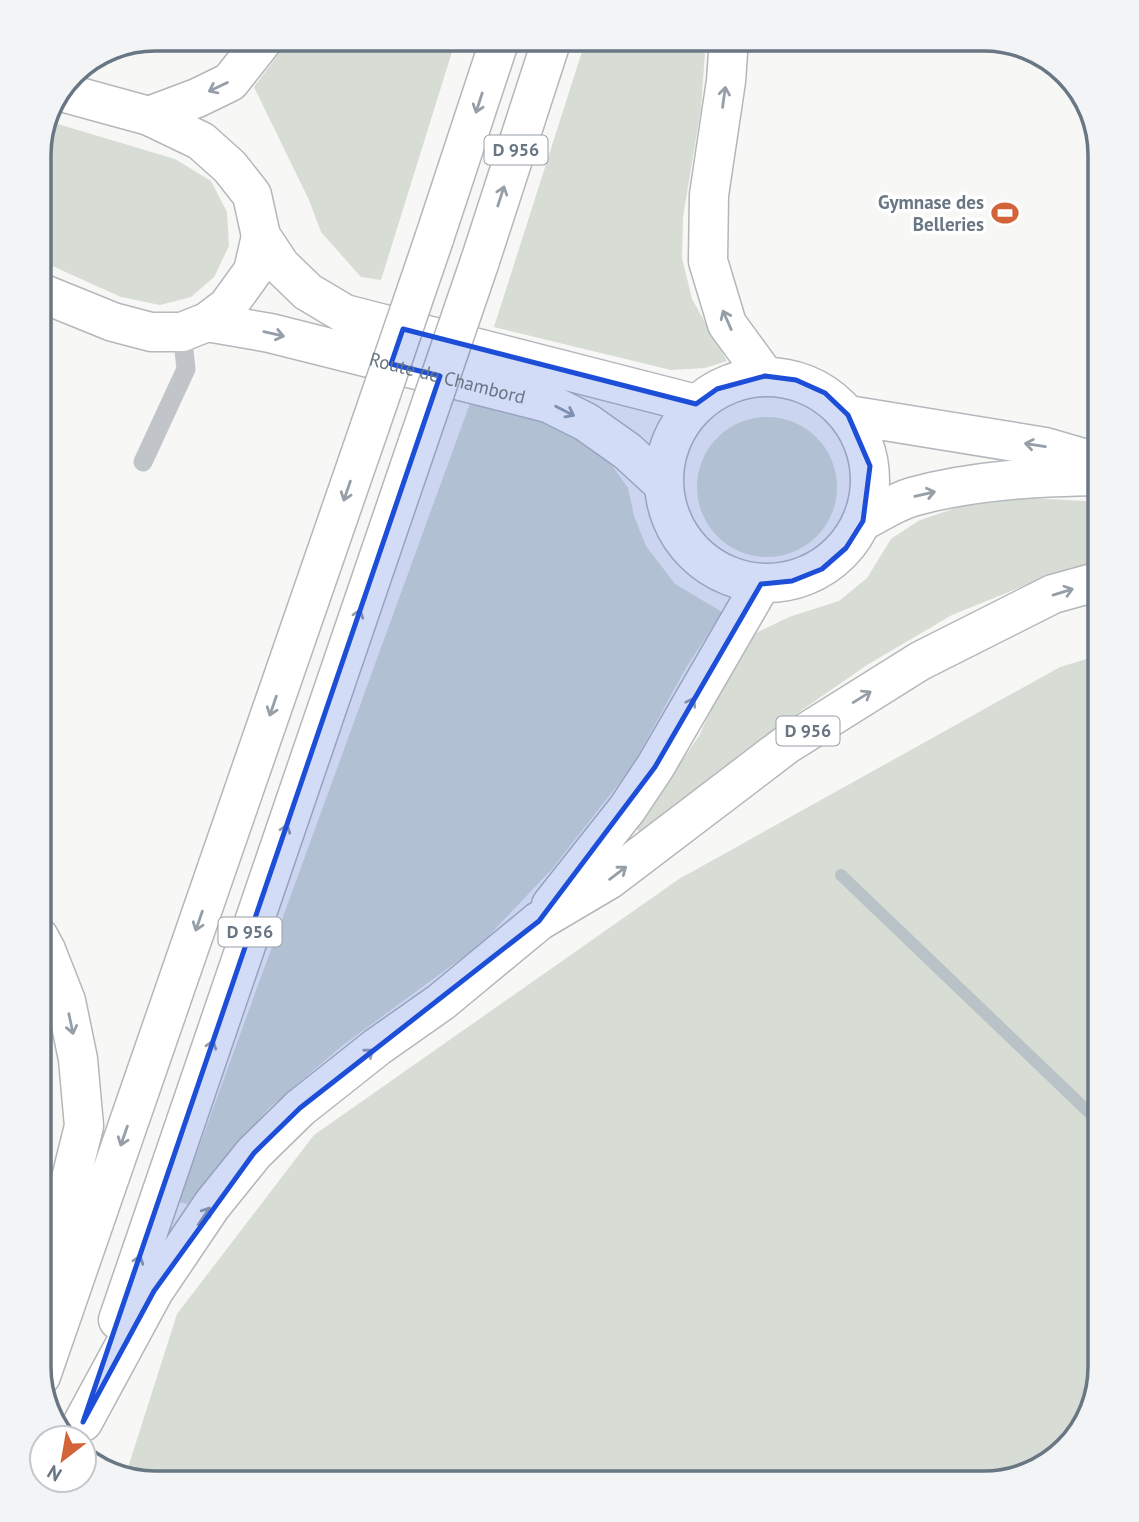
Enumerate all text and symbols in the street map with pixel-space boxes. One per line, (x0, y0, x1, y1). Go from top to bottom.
one-way arrow (208, 81, 229, 95)
one-way arrow (717, 86, 730, 109)
one-way arrow (472, 92, 484, 114)
road number: D 956 (484, 135, 548, 164)
one-way arrow (496, 185, 509, 207)
place label: Gymnase des Belleries (878, 190, 984, 236)
sports icon: Gymnase des Belleries (990, 198, 1020, 228)
one-way arrow (720, 310, 733, 331)
one-way arrow (262, 328, 285, 342)
street label: Route de Chambord (367, 347, 528, 409)
one-way arrow (554, 405, 574, 419)
one-way arrow (1024, 438, 1047, 451)
one-way arrow (340, 480, 353, 502)
one-way arrow (913, 487, 936, 501)
one-way arrow (1052, 584, 1074, 597)
one-way arrow (351, 608, 364, 630)
one-way arrow (852, 690, 872, 704)
one-way arrow (266, 695, 279, 717)
one-way arrow (682, 698, 696, 718)
road number: D 956 (776, 716, 840, 746)
one-way arrow (279, 824, 291, 846)
one-way arrow (608, 865, 627, 880)
one-way arrow (192, 910, 205, 932)
road number: D 956 (218, 917, 282, 946)
one-way arrow (64, 1012, 78, 1035)
one-way arrow (205, 1039, 217, 1061)
one-way arrow (355, 1049, 374, 1064)
one-way arrow (117, 1125, 130, 1147)
one-way arrow (198, 1206, 212, 1226)
one-way arrow (132, 1254, 144, 1276)
north arrow (28, 1424, 98, 1494)
text: N (43, 1460, 66, 1487)

